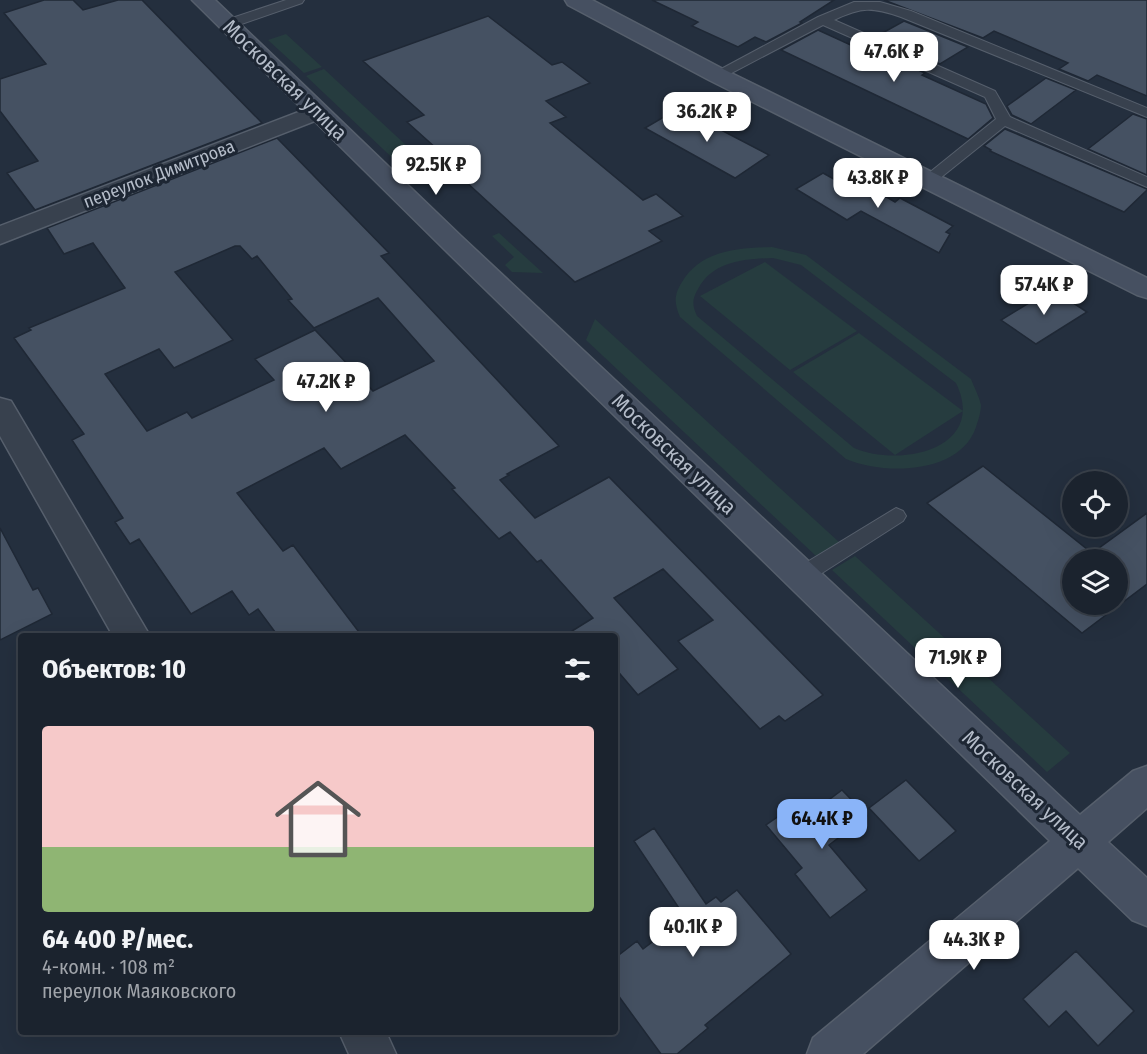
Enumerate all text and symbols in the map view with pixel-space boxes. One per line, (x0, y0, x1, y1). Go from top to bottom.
street label: Московская улица (217, 14, 353, 146)
pin: 47.6K ₽ (839, 32, 949, 83)
text: 47.6K ₽ (864, 39, 924, 63)
pin: 36.2K ₽ (652, 92, 762, 143)
text: 36.2K ₽ (677, 99, 737, 123)
street label: переулок Димитрова (80, 135, 238, 213)
pin: 92.5K ₽ (381, 145, 491, 196)
text: 92.5K ₽ (406, 152, 466, 176)
pin: 43.8K ₽ (823, 158, 933, 209)
text: 43.8K ₽ (847, 165, 909, 189)
pin: 57.4K ₽ (989, 265, 1099, 316)
text: 57.4K ₽ (1015, 272, 1073, 296)
pin: 47.2K ₽ (271, 362, 381, 413)
text: 47.2K ₽ (297, 369, 355, 393)
street label: Московская улица (606, 388, 742, 520)
map controls (1062, 471, 1128, 615)
button: locate (1062, 471, 1128, 537)
button: layers (1062, 549, 1128, 615)
pin: 71.9K ₽ (903, 638, 1013, 689)
text: 71.9K ₽ (929, 645, 987, 669)
icon: filters (561, 653, 594, 686)
text: Объектов: 10 (42, 654, 186, 685)
street label: Московская улица (957, 725, 1093, 855)
icon: home (264, 765, 372, 873)
pin: 64.4K ₽ (767, 799, 877, 850)
text: 64.4K ₽ (791, 806, 853, 830)
pin: 40.1K ₽ (638, 907, 748, 958)
text: 40.1K ₽ (664, 914, 722, 938)
pin: 44.3K ₽ (919, 920, 1029, 971)
text: 64 400 ₽/мес. (42, 924, 193, 955)
text: 44.3K ₽ (943, 927, 1005, 951)
text: 4-комн. · 108 m² (42, 955, 175, 979)
text: переулок Маяковского (42, 979, 236, 1003)

